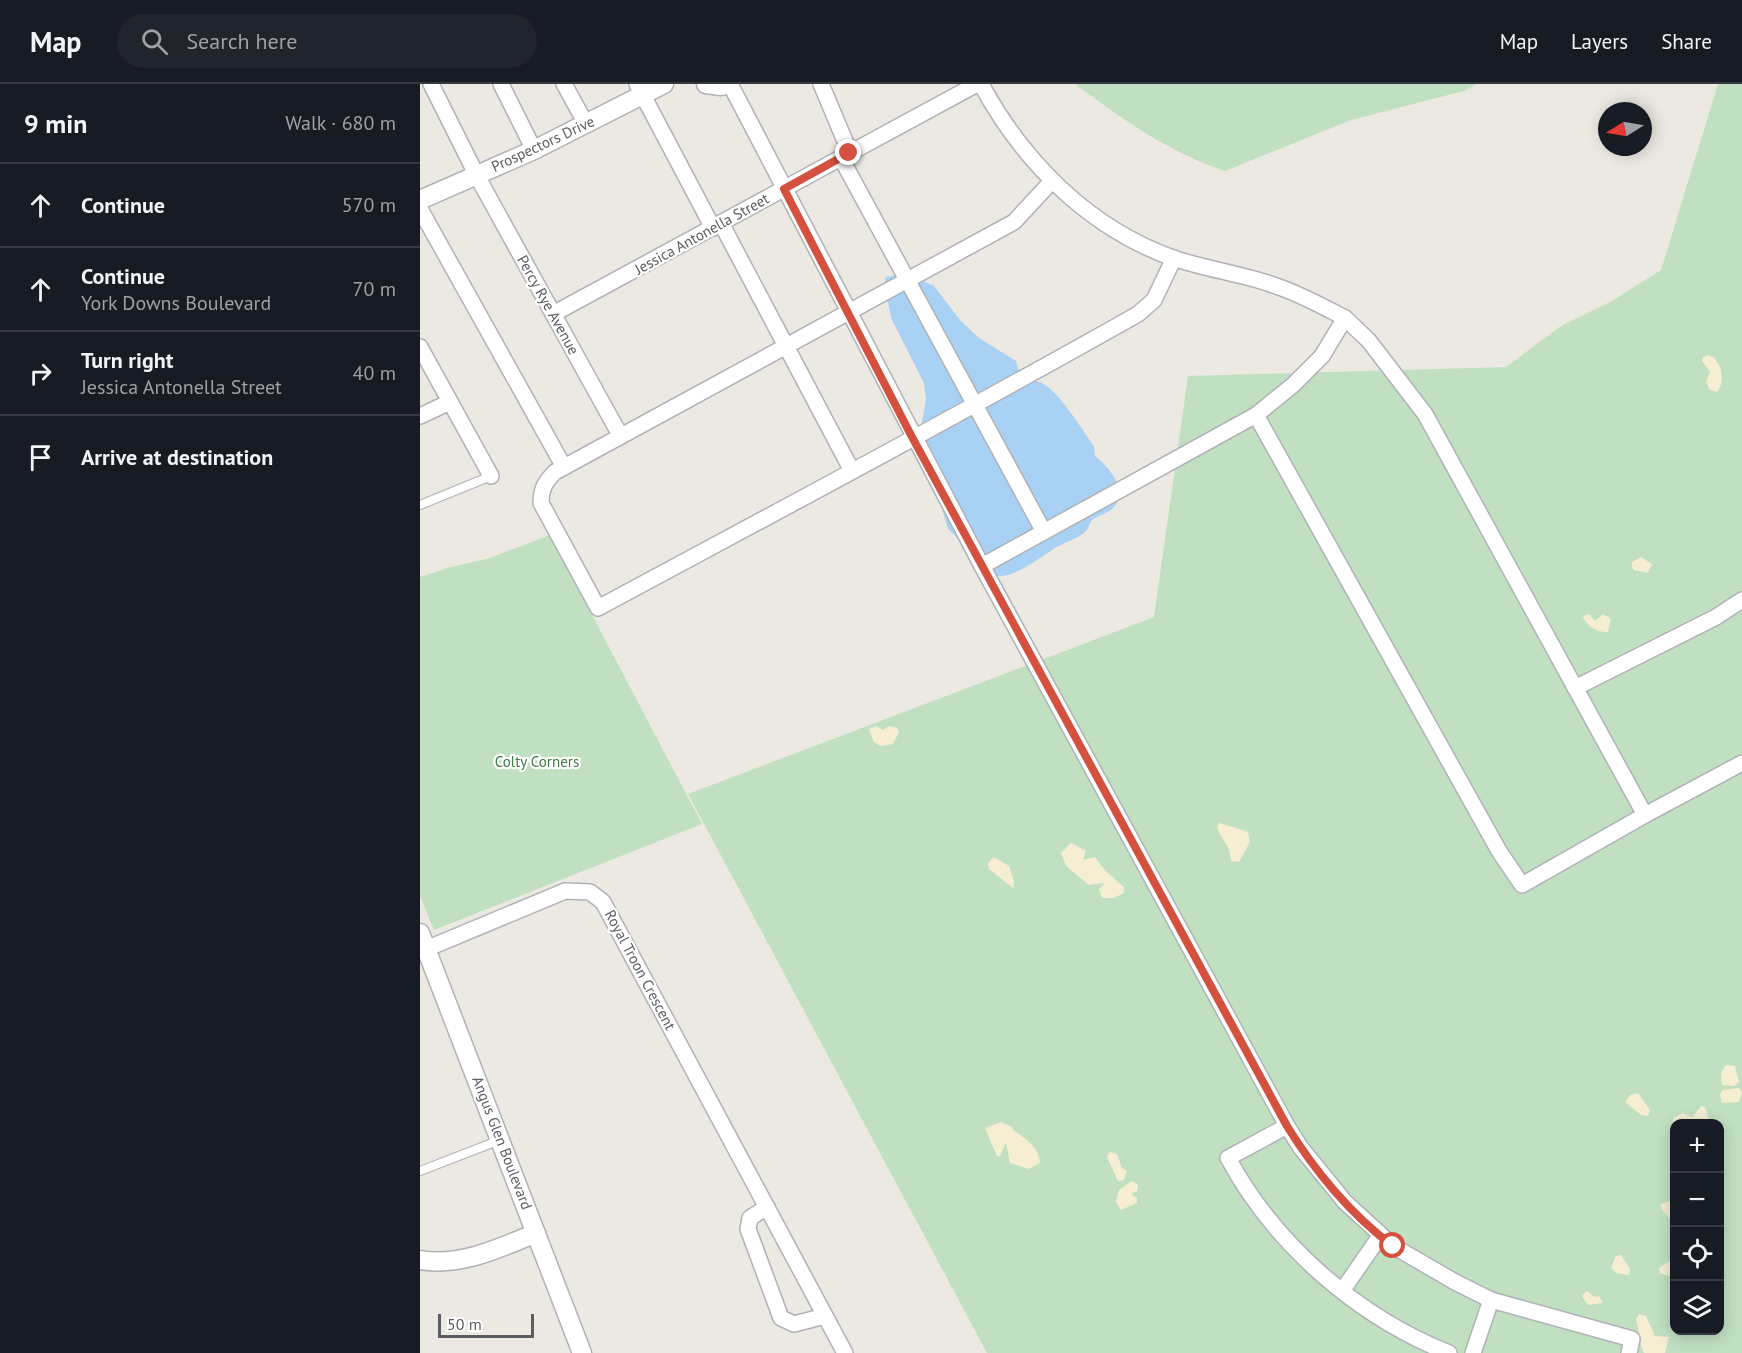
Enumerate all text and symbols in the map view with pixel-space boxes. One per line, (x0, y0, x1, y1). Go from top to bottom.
search box (117, 14, 537, 68)
text: Map (30, 23, 81, 60)
icon: search (138, 25, 171, 58)
text: Search here (186, 27, 297, 55)
text: Map (1500, 28, 1538, 55)
text: Layers (1571, 28, 1628, 55)
text: Share (1661, 28, 1712, 55)
north arrow (1598, 102, 1652, 156)
text: 9 min (24, 107, 87, 140)
text: Walk · 680 m (285, 110, 396, 136)
street label: Prospectors Drive (488, 111, 597, 176)
route end (835, 139, 861, 165)
icon: ahead (24, 189, 57, 222)
street label: Jessica Antonella Street (630, 189, 772, 279)
text: Continue (81, 191, 165, 219)
text: 570 m (342, 192, 396, 218)
street label: Percy Rye Avenue (513, 252, 584, 358)
text: Continue (81, 262, 165, 290)
icon: ahead (24, 273, 57, 306)
text: 70 m (353, 276, 396, 302)
text: York Downs Boulevard (81, 290, 271, 316)
text: Turn right (81, 346, 173, 374)
icon: right (24, 357, 57, 390)
text: 40 m (353, 360, 396, 386)
text: Jessica Antonella Street (81, 374, 282, 400)
icon: arrive (24, 441, 57, 474)
text: Arrive at destination (81, 443, 273, 471)
park label: Colty Corners (495, 752, 579, 771)
street label: Royal Troon Crescent (601, 906, 680, 1033)
street label: Angus Glen Boulevard (468, 1073, 537, 1212)
map controls (1670, 1119, 1724, 1335)
button: + (1670, 1119, 1724, 1173)
button: − (1670, 1173, 1724, 1227)
button: locate (1670, 1227, 1724, 1281)
route start (1379, 1232, 1405, 1258)
button: layers (1670, 1281, 1724, 1335)
scale bar (438, 1311, 534, 1338)
text: 50 m (447, 1314, 482, 1334)

